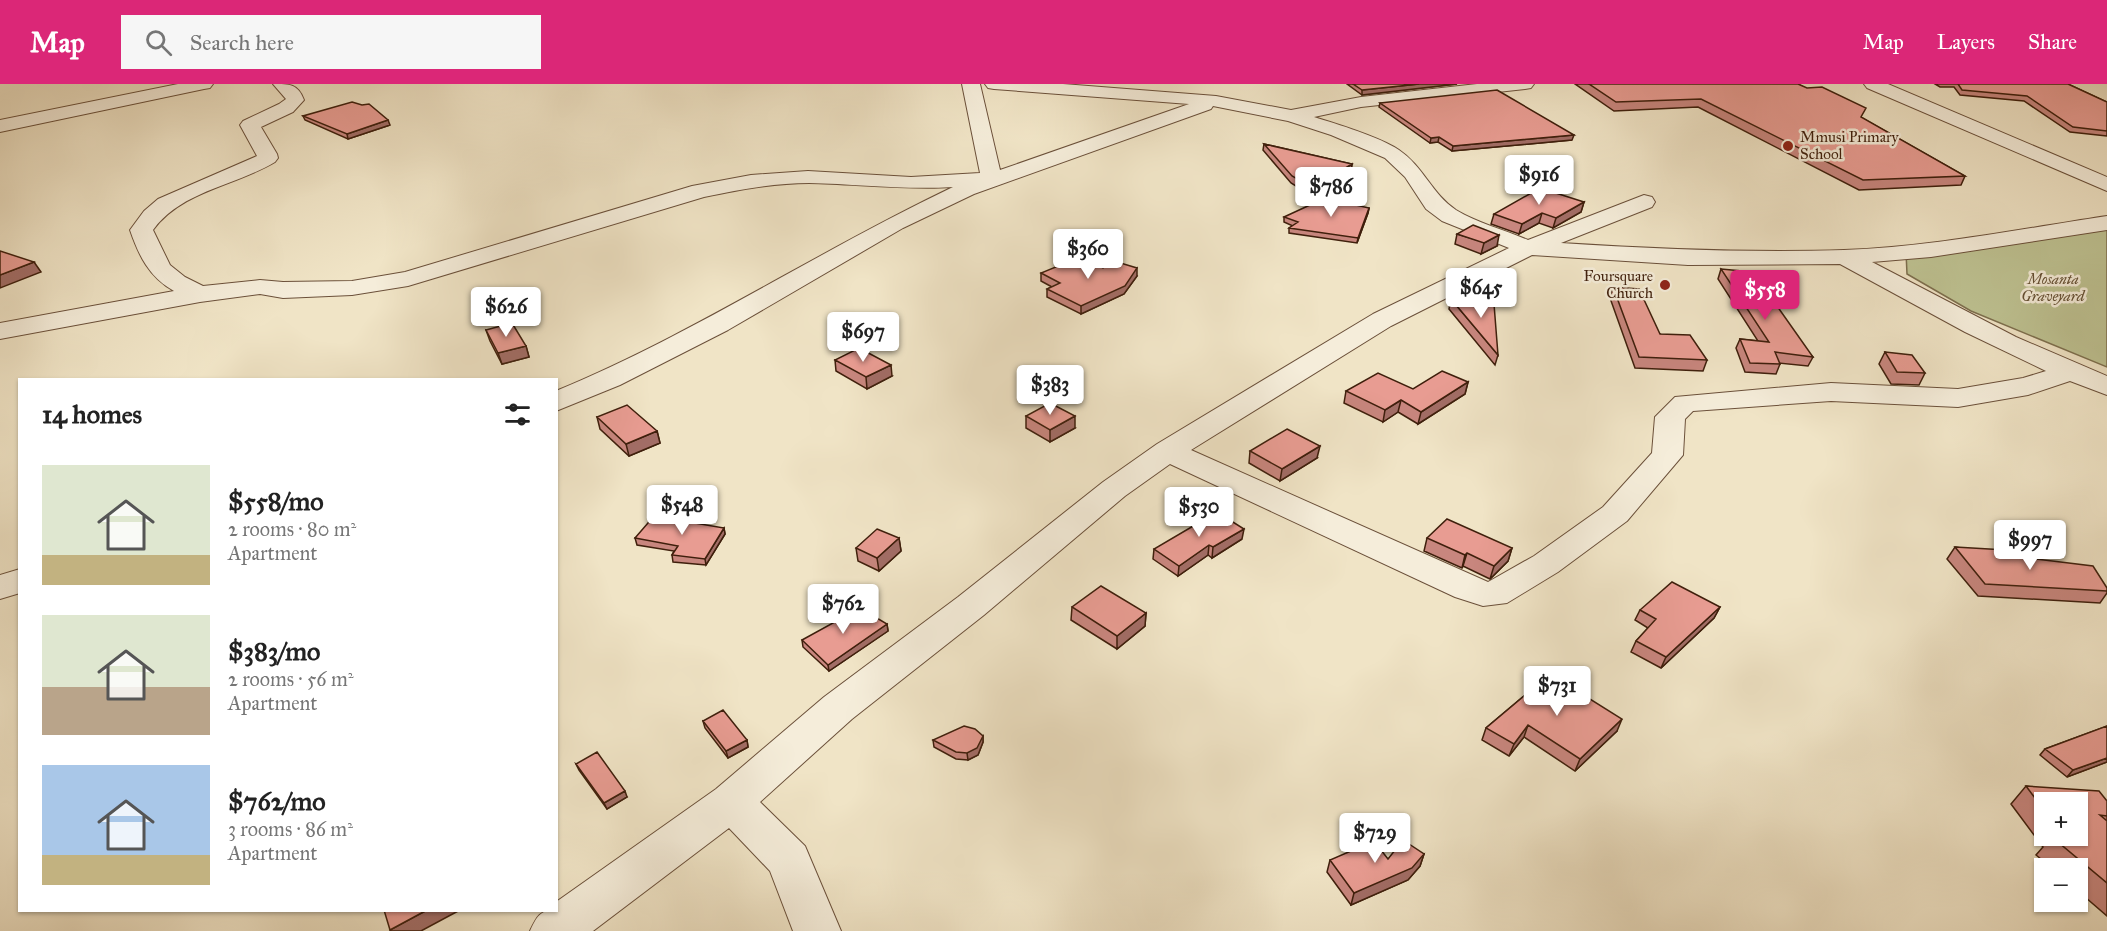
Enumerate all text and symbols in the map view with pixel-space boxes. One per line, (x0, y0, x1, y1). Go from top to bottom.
search box (121, 15, 541, 69)
text: Map (30, 25, 85, 60)
icon: search (142, 26, 175, 59)
text: Search here (190, 29, 294, 56)
text: Map (1863, 29, 1904, 55)
text: Layers (1937, 29, 1995, 55)
text: Share (2028, 29, 2077, 55)
place label: Mmusi Primary School (1800, 128, 1900, 163)
marker: Mmusi Primary School (1781, 139, 1795, 153)
pin: $916 (1503, 155, 1575, 206)
text: $916 (1519, 162, 1559, 186)
pin: $786 (1295, 167, 1367, 218)
text: $786 (1309, 174, 1353, 198)
pin: $360 (1052, 229, 1124, 280)
text: $360 (1067, 236, 1109, 260)
place label: Foursquare Church (1584, 267, 1654, 302)
pin: $645 (1445, 268, 1517, 319)
pin: $558 (1729, 270, 1801, 321)
park label: Mosanta Graveyard (2021, 270, 2086, 305)
text: $645 (1460, 275, 1502, 299)
text: $558 (1744, 277, 1786, 301)
marker: Foursquare Church (1658, 278, 1672, 292)
pin: $626 (470, 287, 542, 338)
text: $626 (485, 294, 527, 318)
pin: $697 (827, 312, 899, 363)
text: $697 (841, 319, 885, 343)
pin: $383 (1014, 365, 1086, 416)
text: $383 (1031, 372, 1069, 396)
text: 14 homes (42, 398, 142, 430)
icon: filters (501, 398, 534, 431)
text: $558/mo (228, 485, 324, 517)
pin: $548 (646, 485, 718, 536)
pin: $530 (1163, 487, 1235, 538)
icon: home (90, 489, 162, 561)
text: $548 (661, 492, 703, 516)
text: $530 (1179, 494, 1219, 518)
text: 2 rooms · 80 m² (228, 517, 356, 541)
pin: $997 (1994, 520, 2066, 571)
text: $997 (2008, 527, 2052, 551)
text: Apartment (228, 541, 317, 565)
pin: $762 (807, 584, 879, 635)
text: $762 (822, 591, 864, 615)
text: $383/mo (228, 635, 320, 667)
icon: home (90, 639, 162, 711)
pin: $731 (1521, 666, 1593, 717)
text: 2 rooms · 56 m² (228, 667, 354, 691)
text: $731 (1538, 673, 1576, 697)
text: Apartment (228, 691, 317, 715)
text: $762/mo (228, 785, 326, 817)
icon: home (90, 789, 162, 861)
map controls (2034, 792, 2088, 912)
button: + (2034, 792, 2088, 846)
pin: $729 (1339, 813, 1411, 864)
text: 3 rooms · 86 m² (228, 817, 353, 841)
text: $729 (1353, 820, 1397, 844)
text: Apartment (228, 841, 317, 865)
button: − (2034, 858, 2088, 912)

